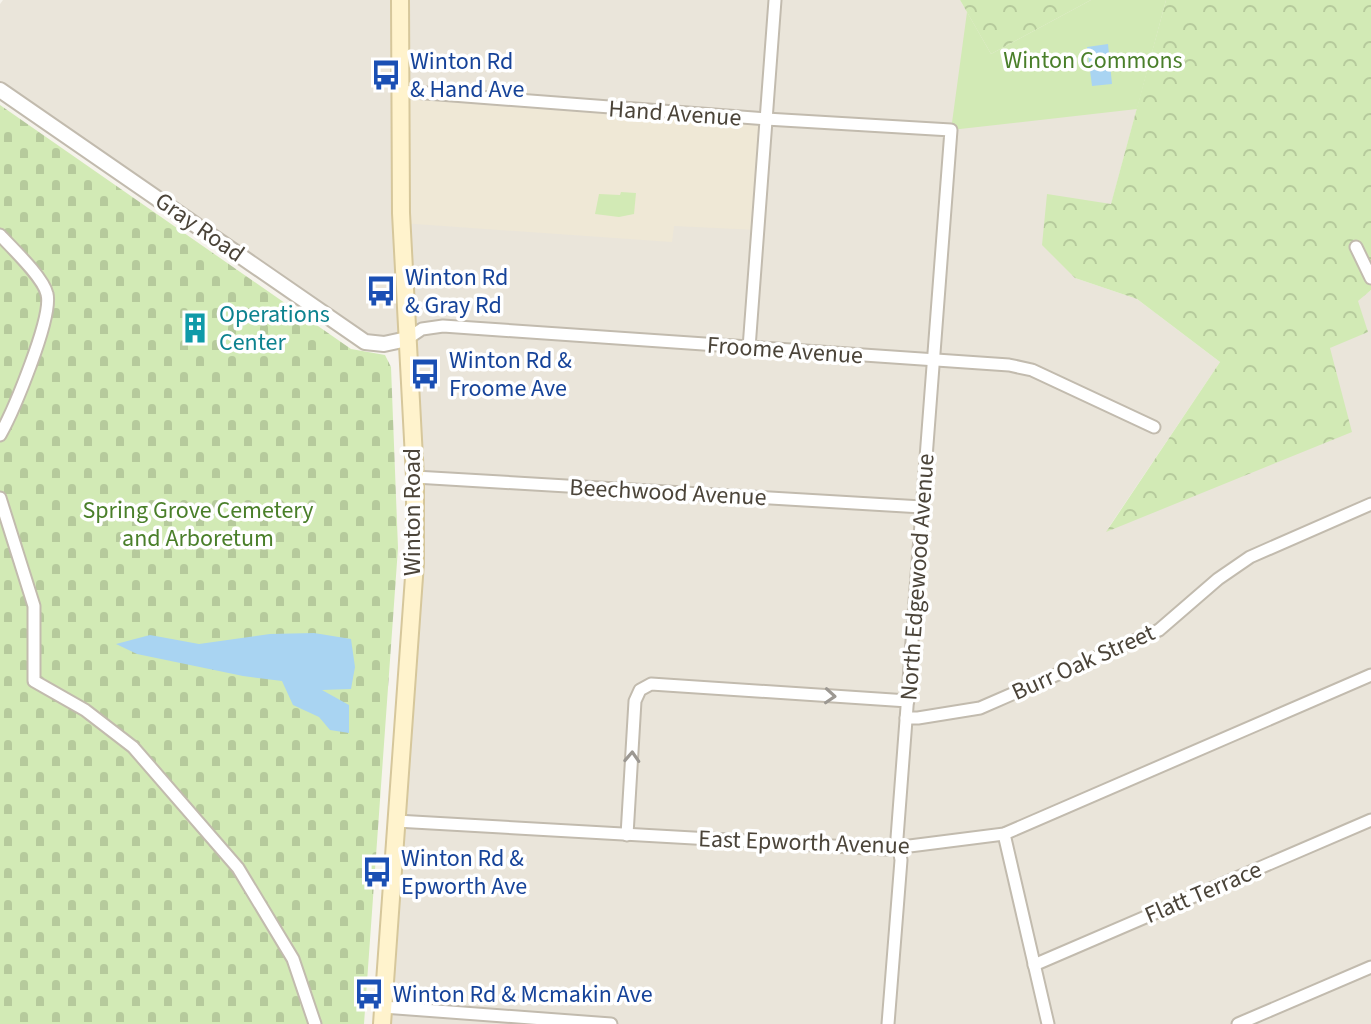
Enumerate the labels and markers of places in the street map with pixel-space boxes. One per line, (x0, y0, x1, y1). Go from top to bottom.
place label: Winton Rd & Hand Ave (410, 44, 524, 107)
bus stop icon: Winton Rd & Hand Ave (369, 58, 403, 92)
place label: Winton Rd & Gray Rd (405, 260, 508, 323)
bus stop icon: Winton Rd & Gray Rd (364, 274, 398, 308)
place label: Operations Center (219, 297, 330, 360)
building icon: Operations Center (178, 311, 212, 345)
place label: Winton Rd & Froome Ave (449, 343, 572, 406)
bus stop icon: Winton Rd & Froome Ave (408, 357, 442, 391)
place label: Winton Rd & Epworth Ave (401, 841, 527, 904)
bus stop icon: Winton Rd & Epworth Ave (360, 855, 394, 889)
bus stop icon: Winton Rd & Mcmakin Ave (352, 977, 386, 1011)
place label: Winton Rd & Mcmakin Ave (393, 977, 653, 1012)

